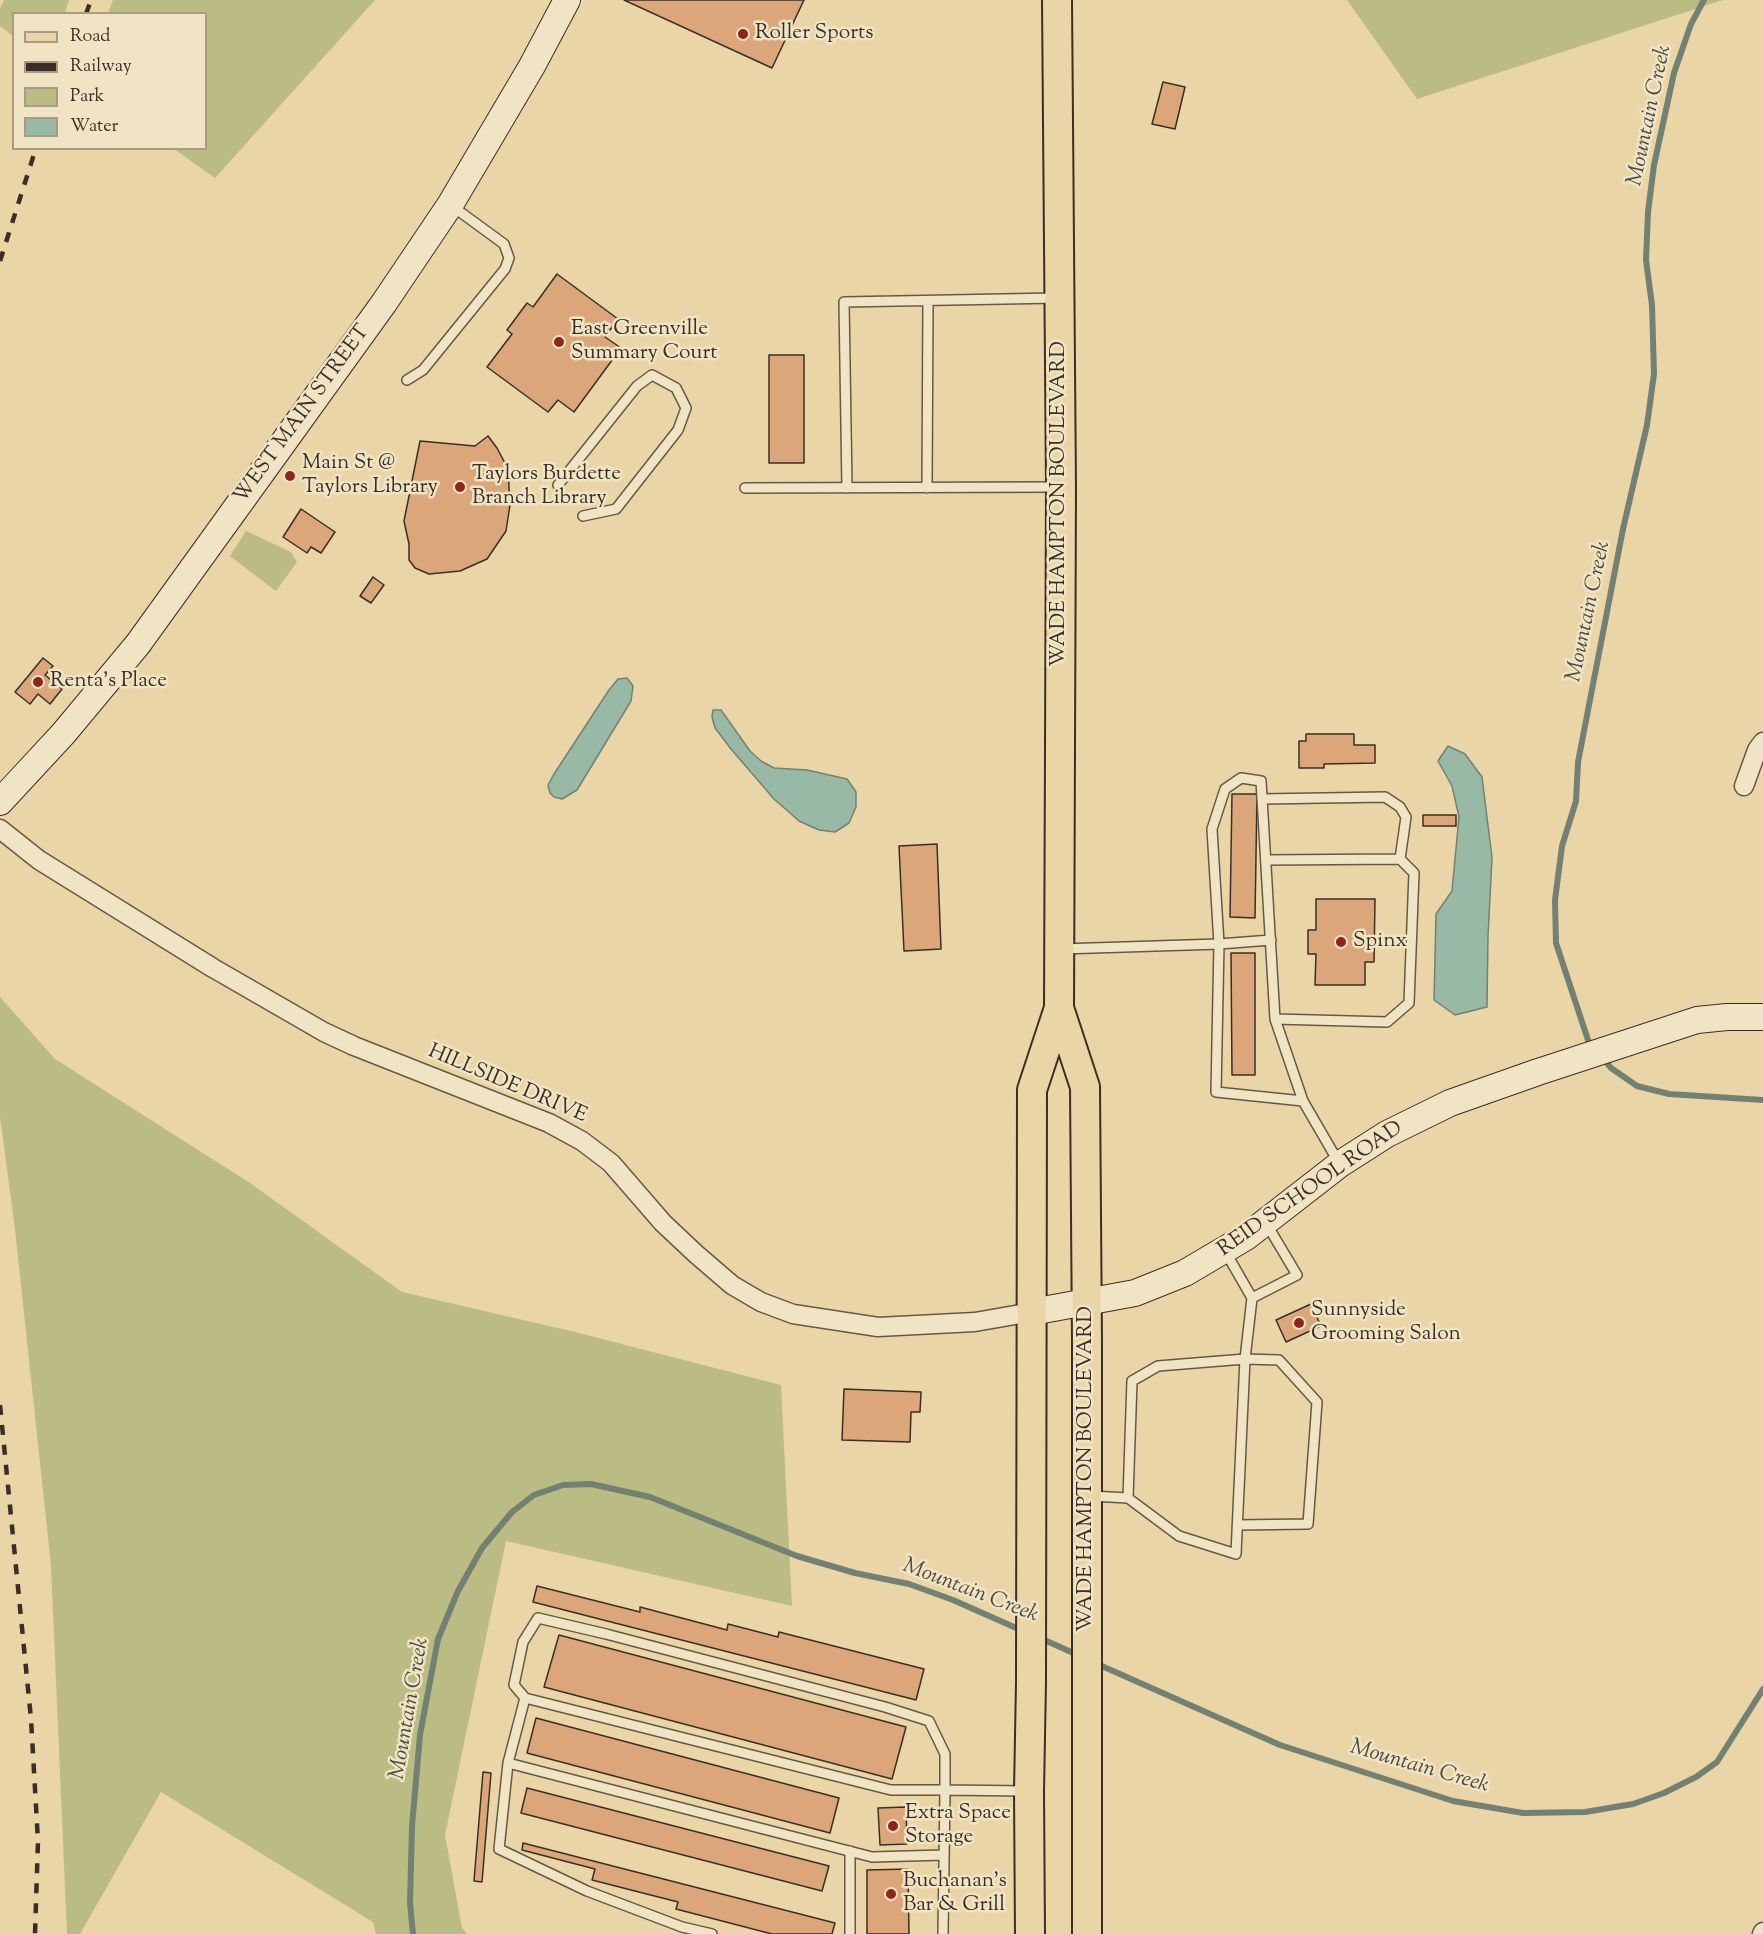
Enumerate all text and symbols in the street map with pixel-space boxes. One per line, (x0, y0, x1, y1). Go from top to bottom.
legend (12, 12, 207, 150)
place label: Roller Sports (755, 21, 873, 47)
text: Road (70, 24, 110, 50)
marker: Roller Sports (736, 27, 750, 41)
water label: Mountain Creek (1623, 43, 1679, 189)
text: Railway (70, 54, 132, 80)
text: Park (70, 84, 104, 110)
text: Water (70, 114, 118, 140)
place label: East Greenville Summary Court (571, 317, 718, 367)
street label: WEST MAIN STREET (230, 321, 376, 509)
marker: East Greenville Summary Court (552, 335, 566, 349)
street label: WADE HAMPTON BOULEVARD (1047, 341, 1073, 667)
place label: Main St @ Taylors Library (302, 451, 438, 501)
place label: Taylors Burdette Branch Library (472, 462, 621, 512)
marker: Main St @ Taylors Library (283, 469, 297, 483)
marker: Taylors Burdette Branch Library (453, 480, 467, 494)
water label: Mountain Creek (1562, 539, 1618, 685)
place label: Renta's Place (50, 669, 167, 695)
marker: Renta's Place (31, 675, 45, 689)
place label: Spinx (1353, 929, 1407, 955)
marker: Spinx (1334, 935, 1348, 949)
street label: HILLSIDE DRIVE (424, 1040, 590, 1130)
street label: REID SCHOOL ROAD (1214, 1117, 1408, 1263)
place label: Sunnyside Grooming Salon (1311, 1298, 1461, 1348)
street label: WADE HAMPTON BOULEVARD (1074, 1306, 1100, 1632)
marker: Sunnyside Grooming Salon (1292, 1316, 1306, 1330)
water label: Mountain Creek (898, 1554, 1042, 1630)
water label: Mountain Creek (386, 1636, 436, 1782)
water label: Mountain Creek (1347, 1736, 1491, 1800)
place label: Extra Space Storage (905, 1801, 1011, 1851)
marker: Extra Space Storage (886, 1819, 900, 1833)
place label: Buchanan’s Bar & Grill (903, 1869, 1007, 1919)
marker: Buchanan’s Bar & Grill (884, 1887, 898, 1901)

